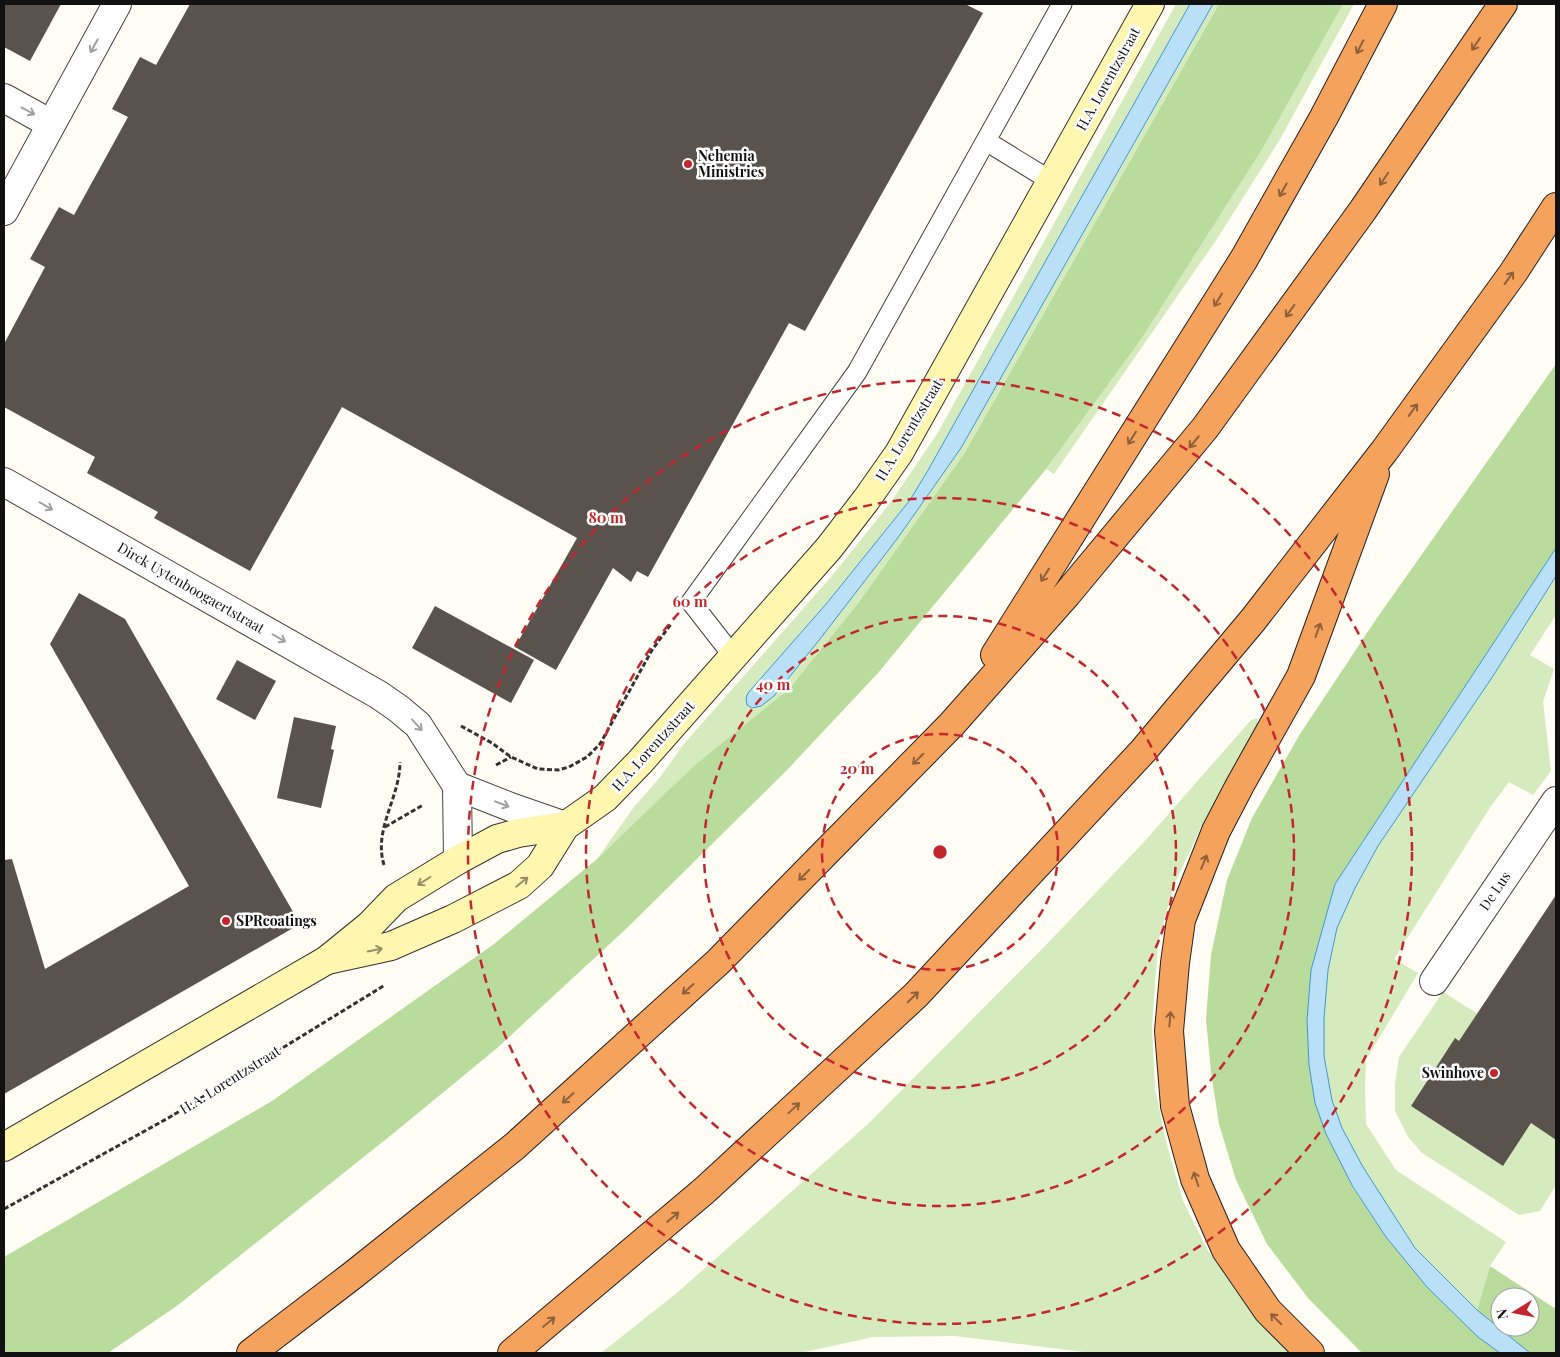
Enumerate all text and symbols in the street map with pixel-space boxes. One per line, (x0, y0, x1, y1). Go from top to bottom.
street label: H.A. Lorentzstraat (1071, 23, 1144, 134)
one-way arrow (1471, 37, 1481, 51)
one-way arrow (89, 39, 99, 54)
one-way arrow (1355, 39, 1364, 54)
one-way arrow (20, 106, 35, 116)
place label: Nehemia Ministries (698, 146, 764, 181)
marker: Nehemia Ministries (682, 158, 694, 170)
one-way arrow (1379, 171, 1389, 185)
one-way arrow (1278, 182, 1288, 197)
one-way arrow (1503, 272, 1514, 286)
one-way arrow (1213, 293, 1223, 307)
one-way arrow (1285, 304, 1295, 318)
street label: H.A. Lorentzstraat (871, 375, 947, 484)
one-way arrow (1408, 403, 1418, 417)
one-way arrow (1127, 431, 1137, 445)
one-way arrow (1188, 435, 1199, 448)
one-way arrow (39, 501, 54, 511)
text: 80 m (588, 507, 624, 527)
street label: Dirck Uytenboogaertstraat (114, 538, 269, 638)
one-way arrow (1040, 568, 1050, 582)
text: 60 m (672, 591, 708, 611)
one-way arrow (1314, 623, 1323, 638)
one-way arrow (271, 634, 285, 644)
text: 40 m (756, 674, 791, 694)
street label: H.A. Lorentzstraat (607, 696, 699, 795)
one-way arrow (411, 719, 423, 731)
one-way arrow (912, 753, 924, 765)
text: 20 m (840, 758, 875, 778)
one-way arrow (494, 799, 509, 809)
centre of rings (931, 843, 949, 861)
one-way arrow (1199, 855, 1209, 870)
street label: De Lus (1475, 867, 1515, 914)
one-way arrow (798, 868, 810, 881)
one-way arrow (515, 876, 528, 887)
one-way arrow (417, 877, 431, 887)
place label: SPRcoatings (236, 911, 317, 930)
marker: SPRcoatings (220, 915, 232, 927)
one-way arrow (366, 944, 382, 954)
one-way arrow (682, 983, 695, 995)
one-way arrow (907, 992, 919, 1004)
one-way arrow (1166, 1012, 1175, 1028)
street label: H.A. Lorentzstraat (176, 1040, 285, 1118)
place label: Swinhove (1422, 1063, 1484, 1082)
marker: Swinhove (1488, 1067, 1500, 1079)
one-way arrow (561, 1092, 574, 1104)
one-way arrow (788, 1102, 800, 1114)
one-way arrow (1191, 1171, 1200, 1187)
one-way arrow (667, 1211, 680, 1222)
north arrow (1490, 1287, 1540, 1337)
text: N (1491, 1308, 1512, 1321)
one-way arrow (1269, 1313, 1282, 1325)
one-way arrow (543, 1316, 556, 1327)

